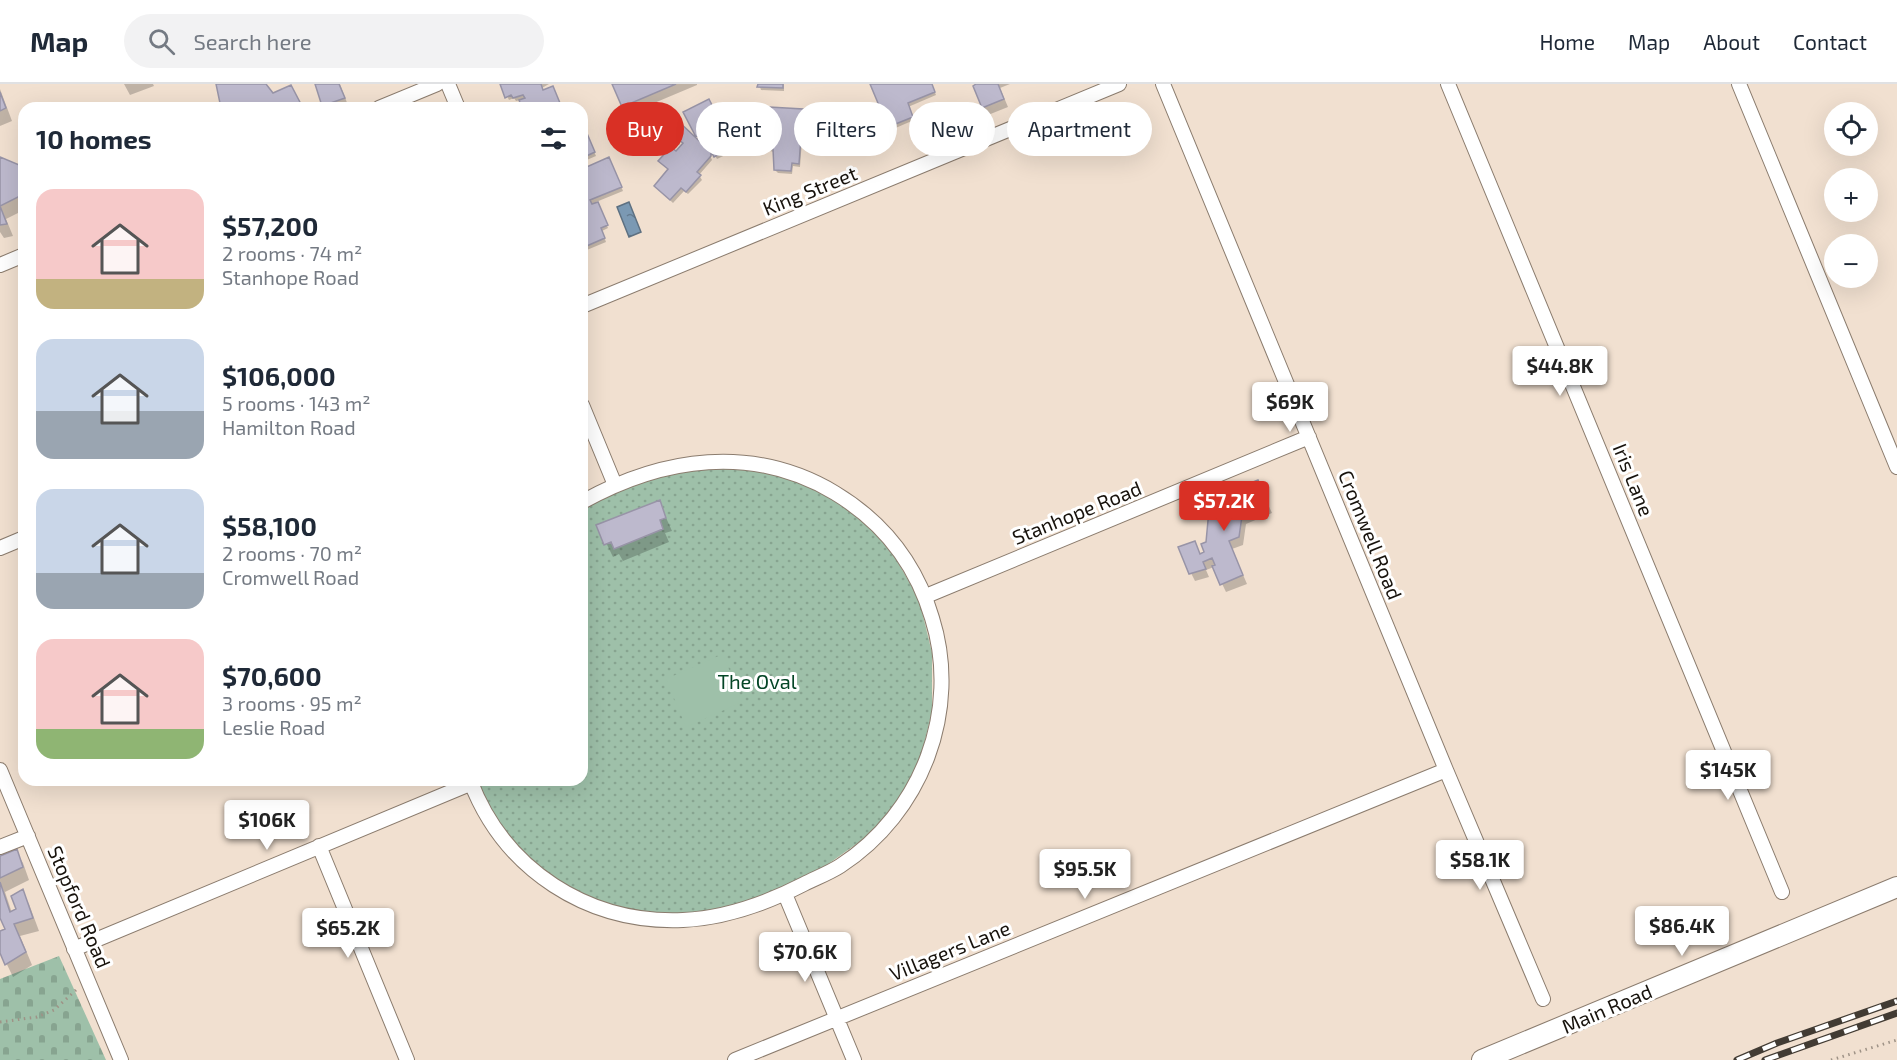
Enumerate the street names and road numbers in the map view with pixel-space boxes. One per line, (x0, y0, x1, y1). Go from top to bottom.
street label: King Street (759, 160, 861, 220)
street label: Iris Lane (1608, 440, 1659, 520)
street label: Cromwell Road (1334, 467, 1408, 603)
street label: Stanhope Road (1009, 475, 1145, 549)
street label: Stopford Road (43, 842, 116, 971)
street label: Villagers Lane (886, 915, 1014, 985)
street label: Main Road (1558, 978, 1655, 1038)

